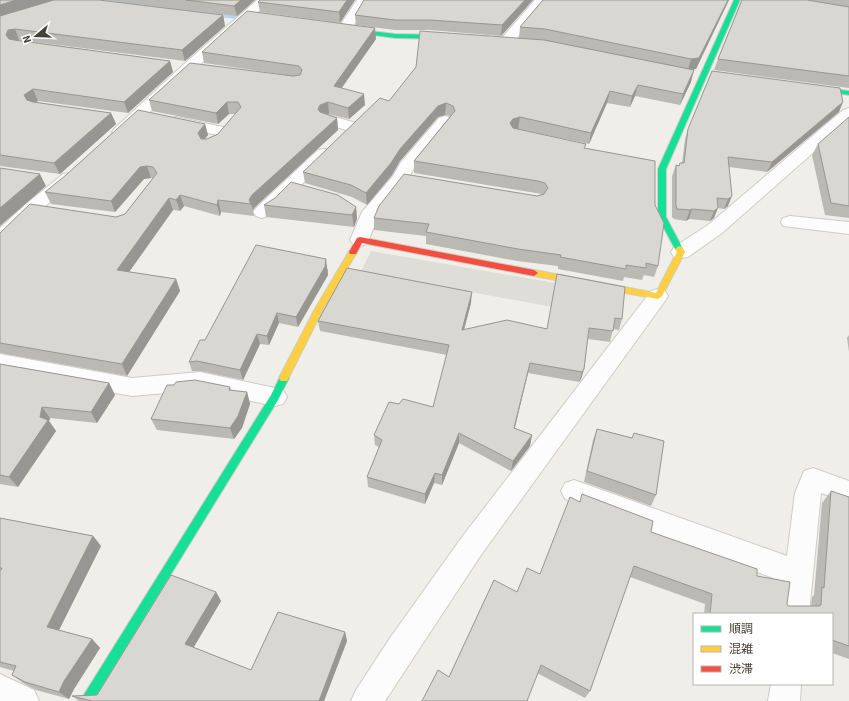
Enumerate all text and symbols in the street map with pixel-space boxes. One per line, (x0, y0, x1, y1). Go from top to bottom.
north arrow (16, 16, 56, 56)
text: N (19, 33, 35, 45)
legend (693, 613, 833, 685)
text: 順調 (729, 621, 753, 638)
text: 混雑 (729, 641, 753, 658)
text: 渋滞 (729, 661, 753, 678)

